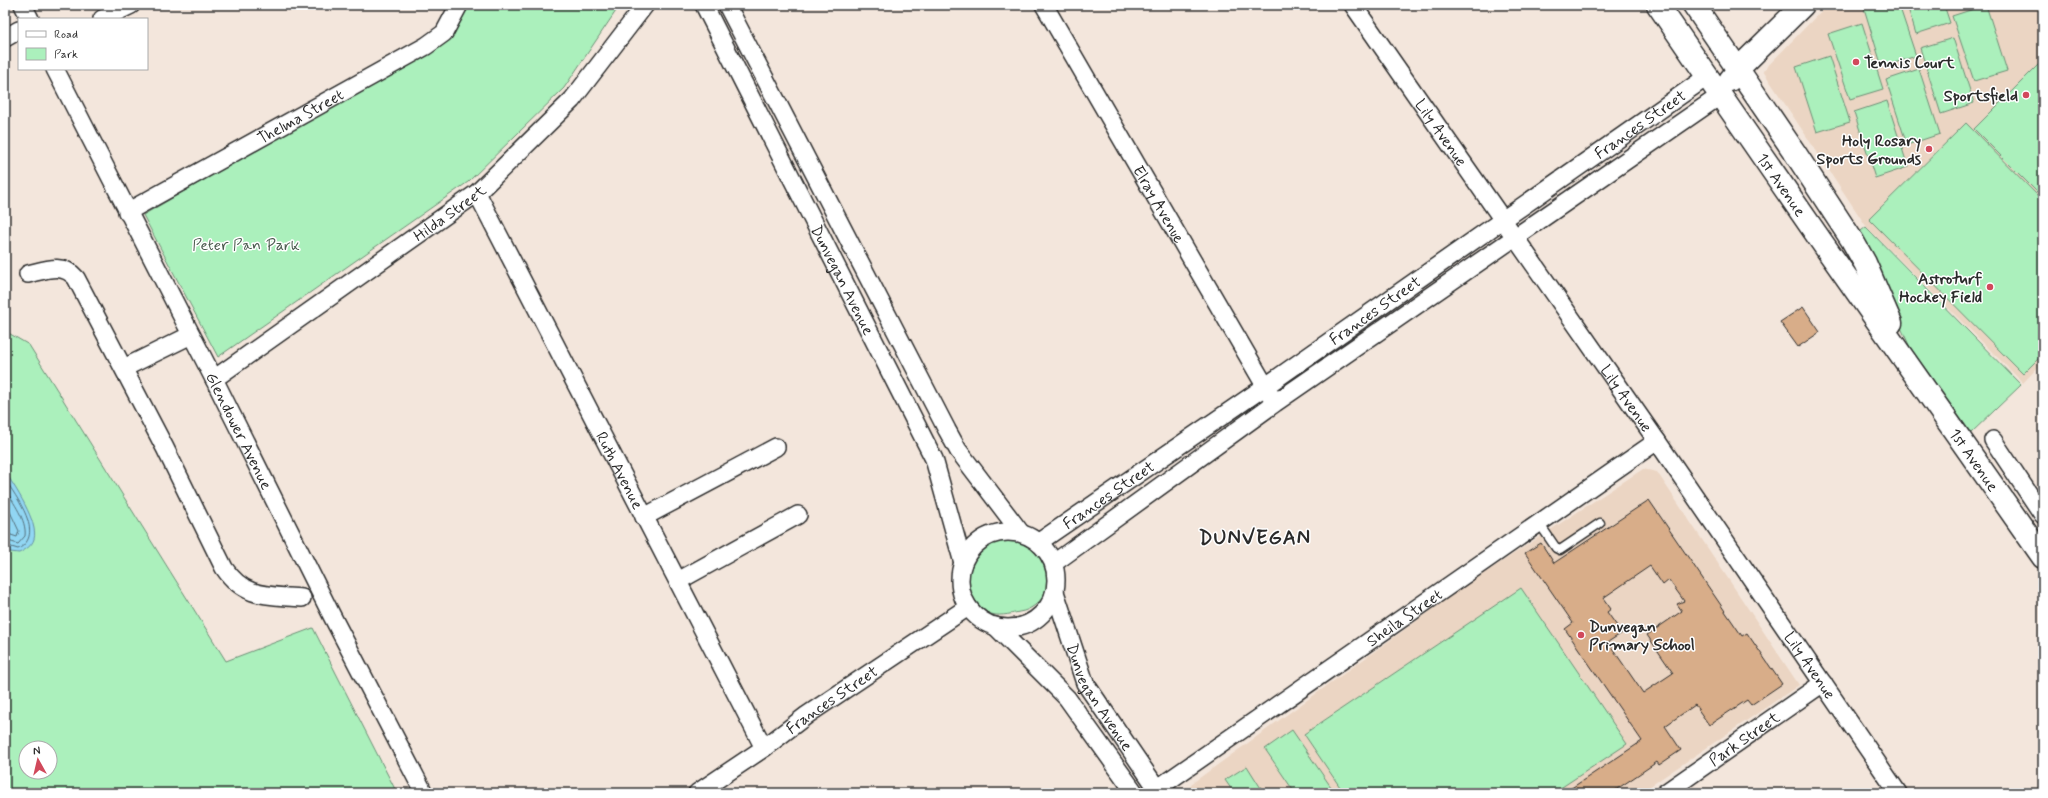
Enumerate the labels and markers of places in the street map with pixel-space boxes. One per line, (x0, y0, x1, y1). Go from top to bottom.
place label: Tennis Court (1864, 53, 1955, 74)
marker: Tennis Court (1851, 57, 1861, 67)
place label: Sportsfield (1944, 86, 2018, 107)
marker: Sportsfield (2021, 90, 2031, 100)
place label: Holy Rosary Sports Grounds (1817, 131, 1922, 170)
marker: Holy Rosary Sports Grounds (1924, 144, 1934, 154)
place label: Astroturf Hockey Field (1899, 269, 1982, 308)
marker: Astroturf Hockey Field (1985, 282, 1995, 292)
place label: Dunvegan Primary School (1589, 617, 1695, 656)
marker: Dunvegan Primary School (1576, 630, 1586, 640)

